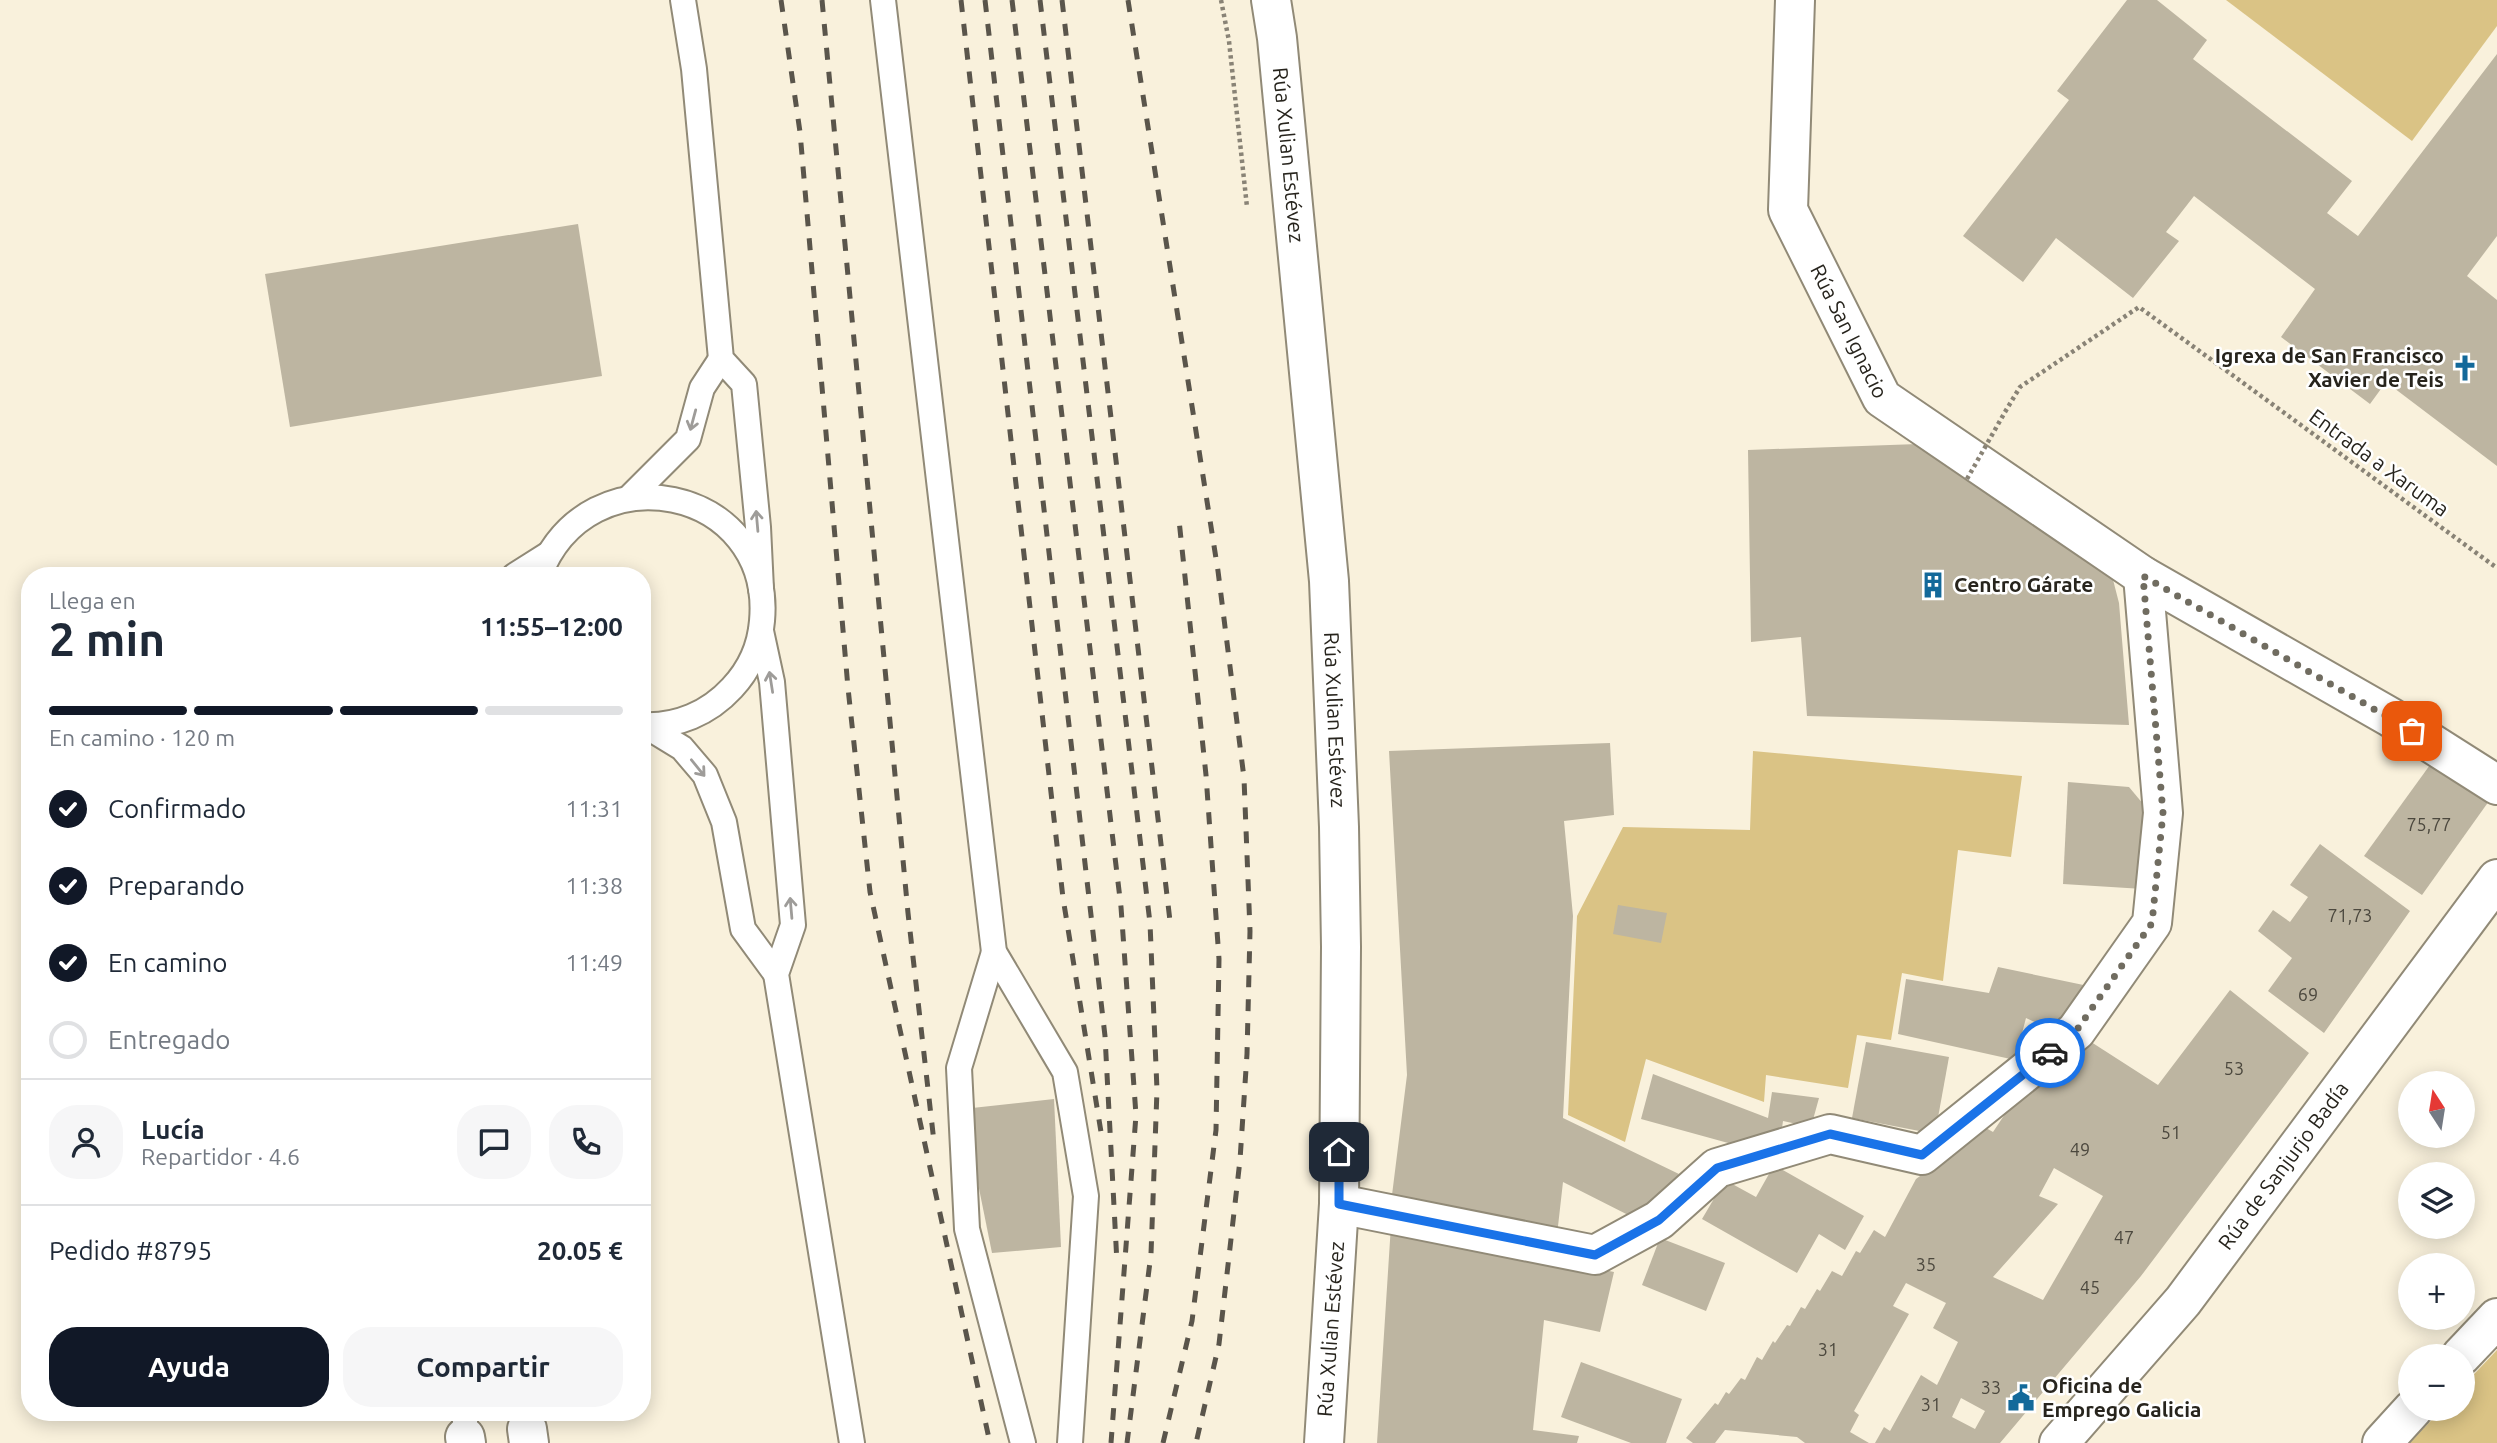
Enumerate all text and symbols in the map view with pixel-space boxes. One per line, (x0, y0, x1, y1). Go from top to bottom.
street label: Rúa Xulian Estévez (1269, 66, 1310, 244)
street label: Rúa San Ignacio (1806, 260, 1893, 402)
place label: Igrexa de San Francisco Xavier de Teis (2215, 343, 2444, 391)
church icon: Igrexa de San Francisco Xavier de Teis (2450, 353, 2480, 383)
street label: Entrada a Xaruma (2305, 403, 2454, 521)
one-way arrow (686, 408, 699, 431)
one-way arrow (750, 510, 763, 533)
building icon: Centro Gárate (1918, 570, 1948, 600)
place label: Centro Gárate (1954, 572, 2093, 596)
text: Llega en (49, 588, 136, 613)
text: 11:55–12:00 (480, 612, 623, 641)
text: 2 min (49, 613, 165, 665)
street label: Rúa Xulian Estévez (1320, 631, 1351, 808)
one-way arrow (764, 671, 777, 694)
pin (2382, 701, 2442, 761)
icon: bag (2393, 712, 2431, 750)
text: En camino · 120 m (49, 725, 235, 750)
one-way arrow (691, 758, 706, 776)
icon: check (49, 790, 87, 828)
text: Confirmado (108, 794, 246, 823)
text: 11:31 (565, 796, 623, 821)
house number: 75,77 (2406, 814, 2452, 834)
icon: check (49, 867, 87, 905)
text: Preparando (108, 871, 245, 900)
text: 11:38 (565, 873, 623, 898)
one-way arrow (784, 897, 797, 920)
house number: 71,73 (2327, 905, 2373, 925)
icon: check (49, 944, 87, 982)
text: En camino (108, 948, 228, 977)
text: 11:49 (565, 950, 623, 975)
house number: 69 (2298, 984, 2318, 1004)
courier (2015, 1018, 2085, 1088)
text: Entregado (108, 1025, 231, 1054)
icon: car (2031, 1034, 2069, 1072)
house number: 53 (2224, 1058, 2244, 1078)
north arrow (2398, 1071, 2474, 1148)
map controls (2398, 1071, 2475, 1421)
street label: Rúa de Sanjurjo Badía (2213, 1077, 2353, 1254)
button: person (49, 1105, 123, 1179)
button: chat (457, 1105, 531, 1179)
button: phone (549, 1105, 623, 1179)
text: Lucía (141, 1115, 205, 1144)
pin (1309, 1122, 1369, 1182)
house number: 51 (2161, 1122, 2181, 1142)
icon: home (1320, 1133, 1358, 1171)
house number: 49 (2070, 1139, 2090, 1159)
text: Repartidor · 4.6 (141, 1144, 300, 1169)
button: layers (2398, 1162, 2475, 1239)
house number: 47 (2114, 1227, 2134, 1247)
text: Pedido #8795 (49, 1236, 212, 1265)
text: 20.05 € (537, 1236, 623, 1265)
street label: Rúa Xulian Estévez (1312, 1240, 1348, 1418)
button: + (2398, 1253, 2475, 1330)
house number: 35 (1916, 1254, 1936, 1274)
house number: 45 (2080, 1277, 2100, 1297)
button: Ayuda (49, 1327, 329, 1407)
button: Compartir (343, 1327, 623, 1407)
house number: 31 (1818, 1339, 1838, 1359)
button: − (2398, 1344, 2475, 1421)
place label: Oficina de Emprego Galicia (2042, 1373, 2201, 1421)
house number: 33 (1981, 1377, 2001, 1397)
public building icon: Oficina de Emprego Galicia (2006, 1383, 2036, 1413)
house number: 31 (1921, 1394, 1941, 1414)

